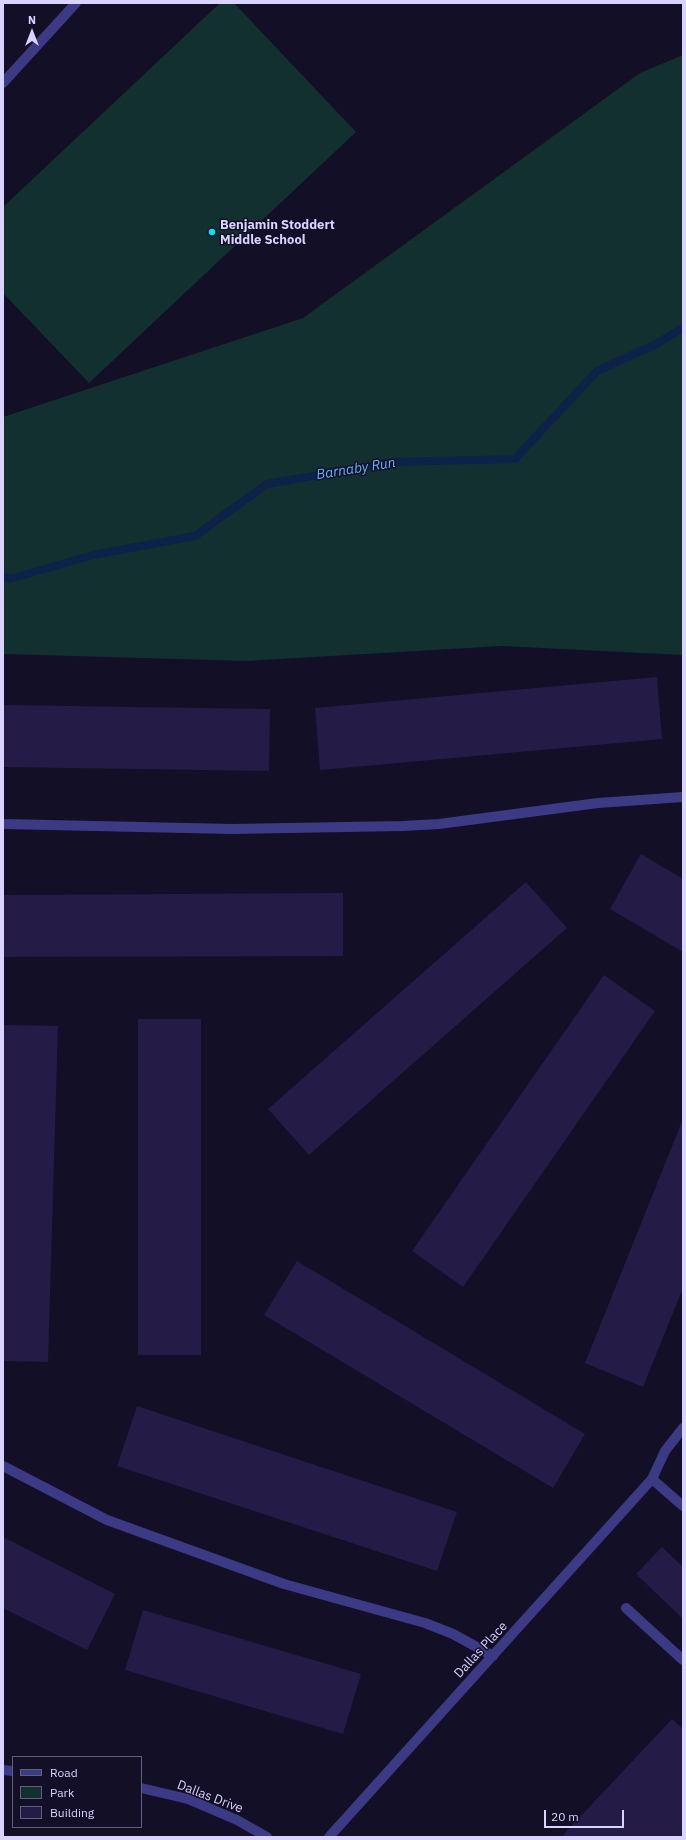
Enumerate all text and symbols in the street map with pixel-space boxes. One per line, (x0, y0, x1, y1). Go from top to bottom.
north arrow (12, 12, 52, 52)
text: N (28, 13, 36, 27)
place label: Benjamin Stoddert Middle School (220, 217, 335, 248)
marker: Benjamin Stoddert Middle School (207, 227, 217, 237)
water label: Barnaby Run (315, 454, 397, 484)
street label: Dallas Place (451, 1619, 511, 1681)
legend (12, 1756, 142, 1828)
text: Road (50, 1765, 78, 1780)
street label: Dallas Drive (175, 1777, 245, 1817)
text: Park (50, 1785, 74, 1800)
scale bar (546, 1802, 626, 1828)
text: Building (50, 1805, 94, 1820)
text: 20 m (551, 1809, 579, 1824)

